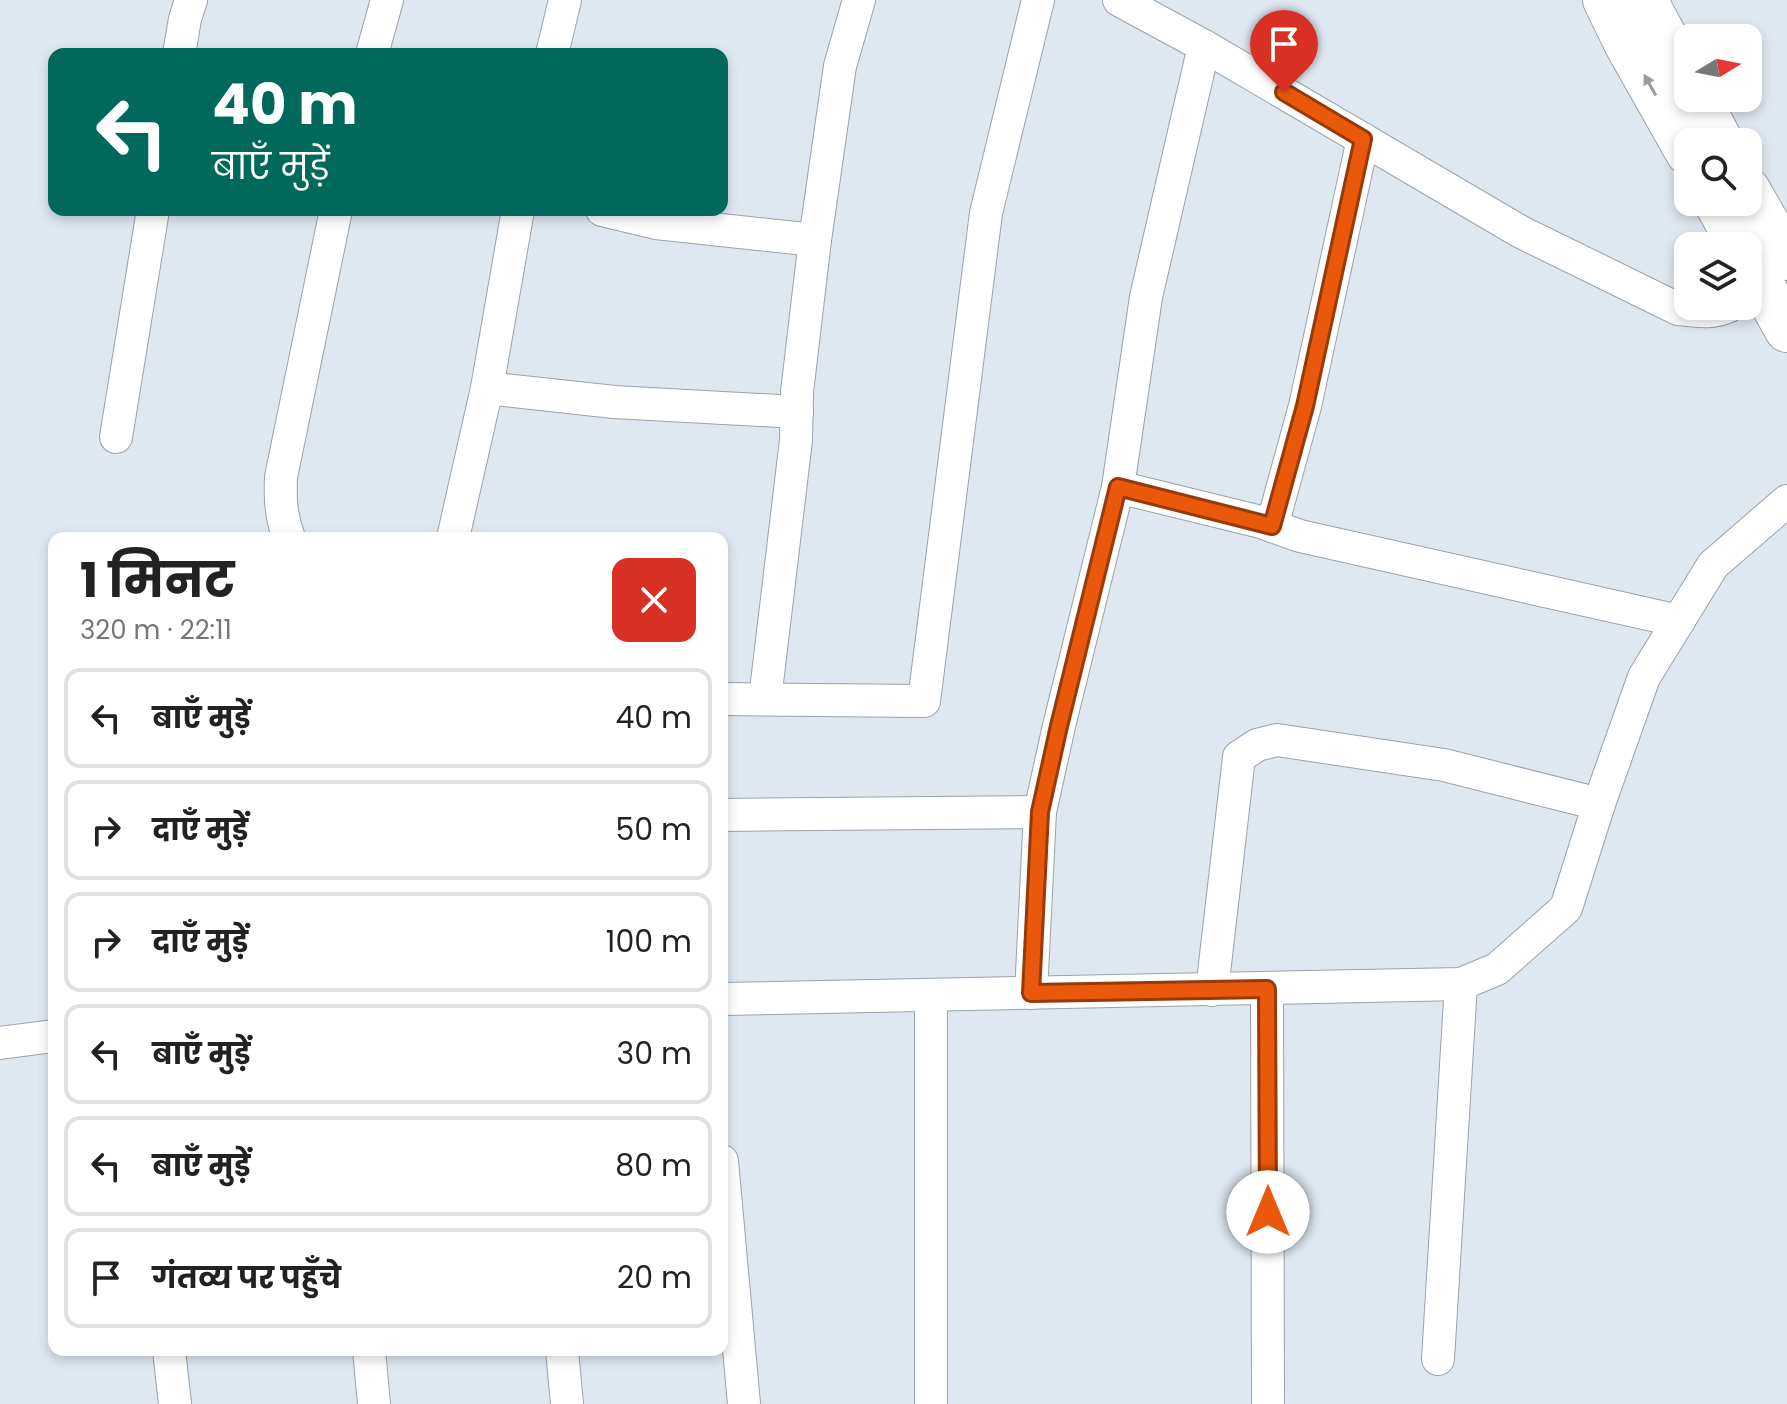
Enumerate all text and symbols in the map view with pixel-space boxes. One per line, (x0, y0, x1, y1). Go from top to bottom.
pin (1250, 10, 1318, 92)
icon: arrive (1262, 22, 1306, 66)
north arrow (1674, 24, 1762, 112)
map controls (1674, 24, 1762, 320)
text: 40 m (212, 65, 358, 144)
one-way arrow (1643, 74, 1657, 96)
icon: left (80, 80, 184, 184)
button: search (1674, 128, 1762, 216)
text: बाएँ मुड़ें (212, 141, 329, 192)
button: layers (1674, 232, 1762, 320)
text: 1 मिनट (80, 547, 235, 614)
button: close (612, 558, 696, 642)
text: 320 m · 22:11 (80, 612, 232, 648)
icon: left (84, 696, 128, 740)
text: बाएँ मुड़ें (152, 696, 250, 739)
text: 40 m (615, 696, 692, 739)
icon: right (84, 808, 128, 852)
text: दाएँ मुड़ें (152, 808, 248, 851)
text: 50 m (615, 808, 692, 851)
icon: right (84, 920, 128, 964)
text: दाएँ मुड़ें (152, 920, 248, 963)
text: 100 m (606, 920, 692, 963)
icon: left (84, 1032, 128, 1076)
text: बाएँ मुड़ें (152, 1032, 250, 1075)
text: 30 m (617, 1032, 692, 1075)
icon: left (84, 1144, 128, 1188)
text: बाएँ मुड़ें (152, 1144, 250, 1187)
text: 80 m (615, 1144, 692, 1187)
position arrow (1226, 1170, 1310, 1254)
icon: arrive (84, 1256, 128, 1300)
text: गंतव्य पर पहुँचे (152, 1256, 341, 1299)
text: 20 m (617, 1256, 692, 1299)

